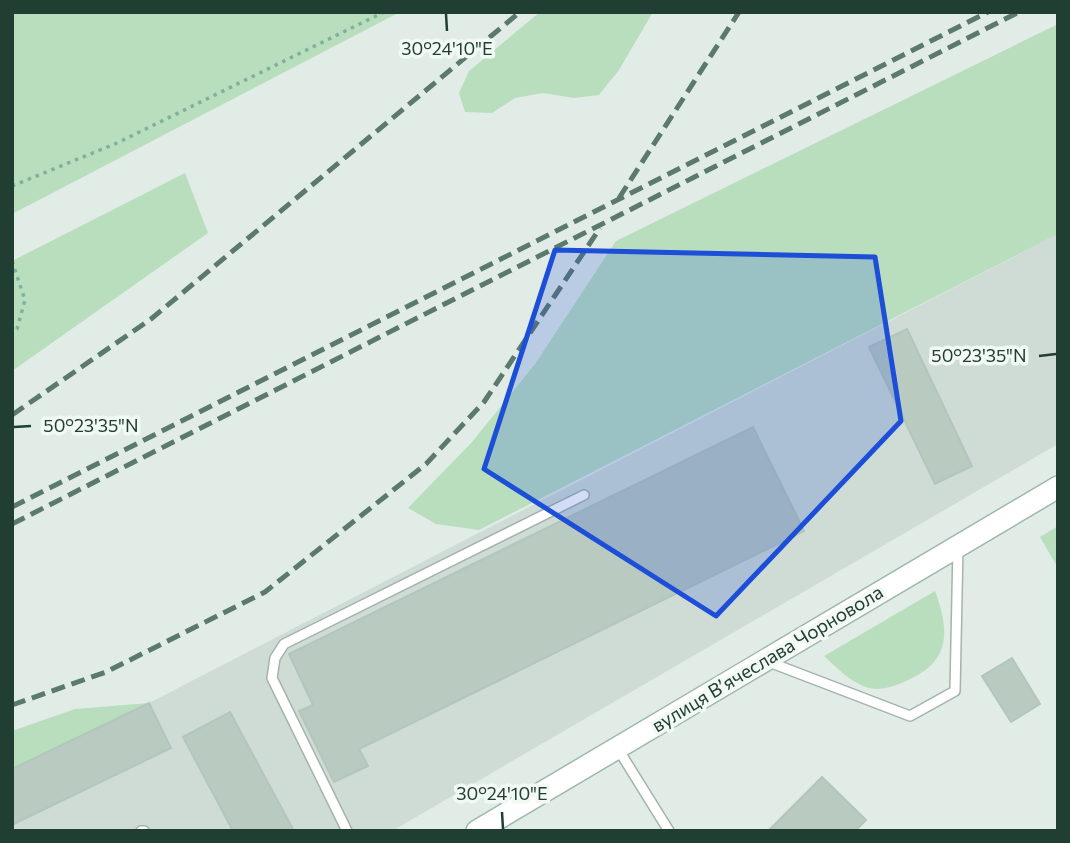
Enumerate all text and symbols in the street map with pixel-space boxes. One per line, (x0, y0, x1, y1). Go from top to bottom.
text: 30°24'10"E (401, 37, 493, 59)
text: 50°23'35"N (931, 344, 1027, 366)
text: 50°23'35"N (43, 414, 139, 436)
street label: вулиця Вʼячеслава Чорновола (647, 580, 887, 736)
text: 30°24'10"E (456, 782, 548, 804)

